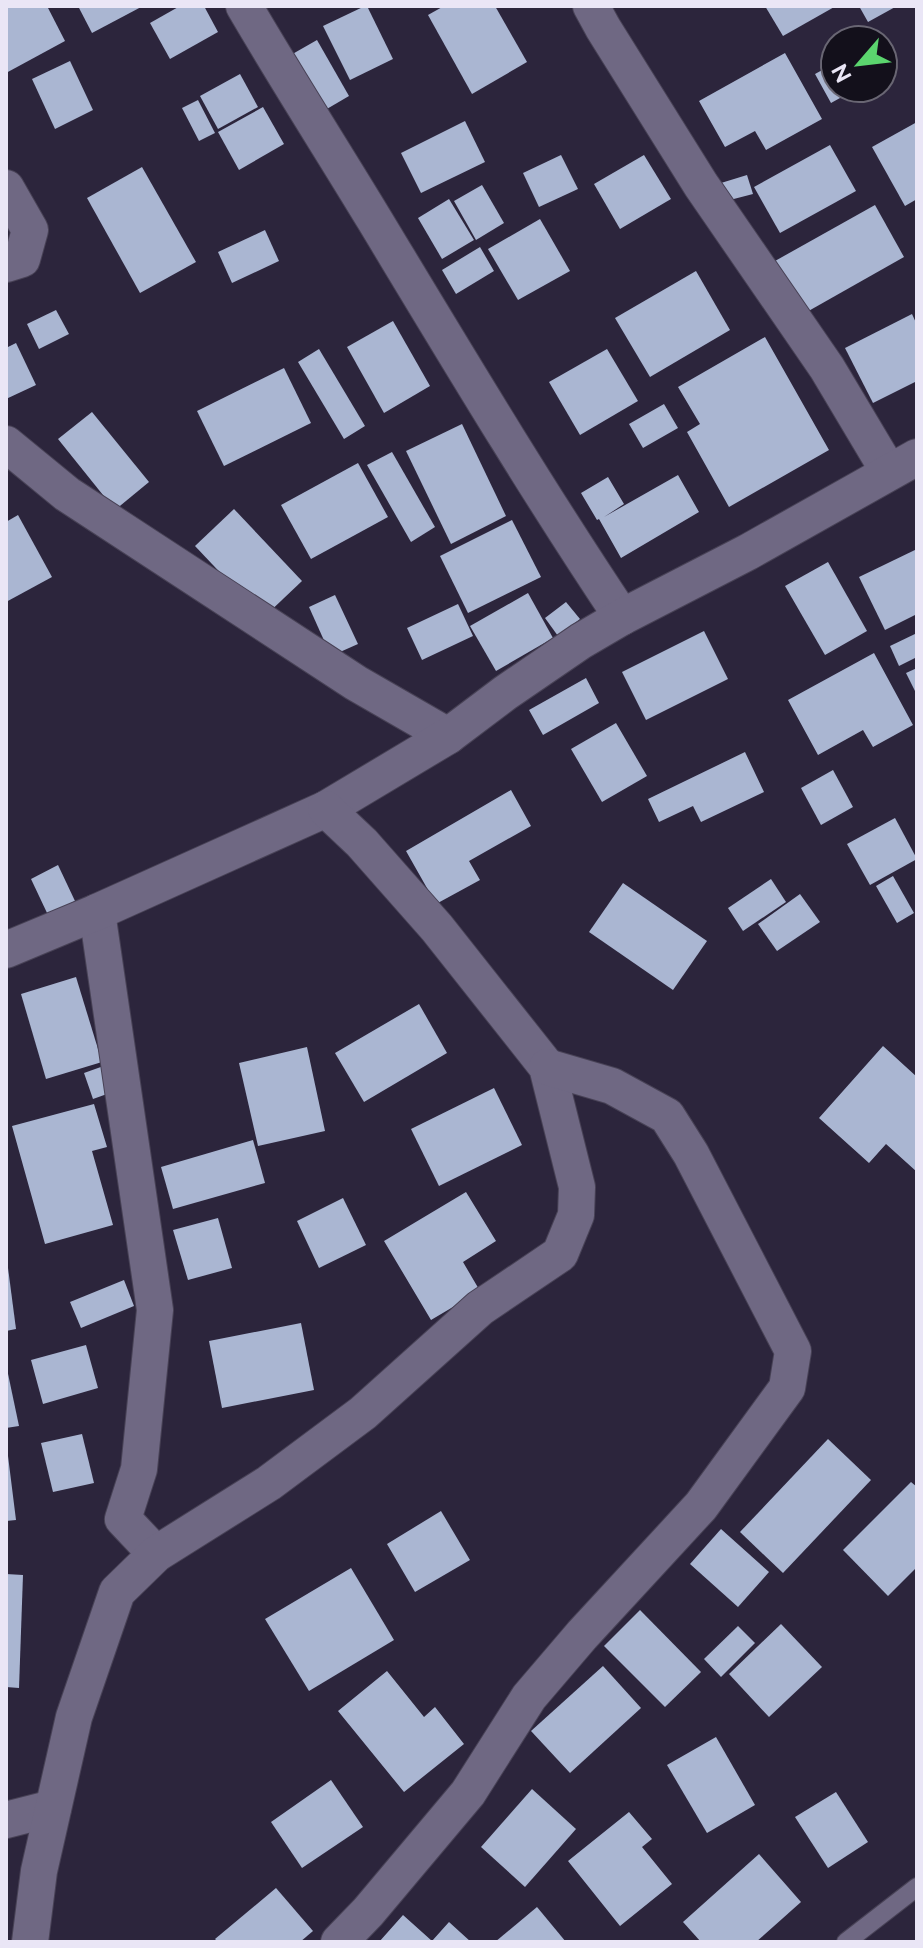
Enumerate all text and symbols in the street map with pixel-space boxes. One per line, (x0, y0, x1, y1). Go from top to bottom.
north arrow (819, 24, 899, 104)
text: N (826, 60, 857, 87)

